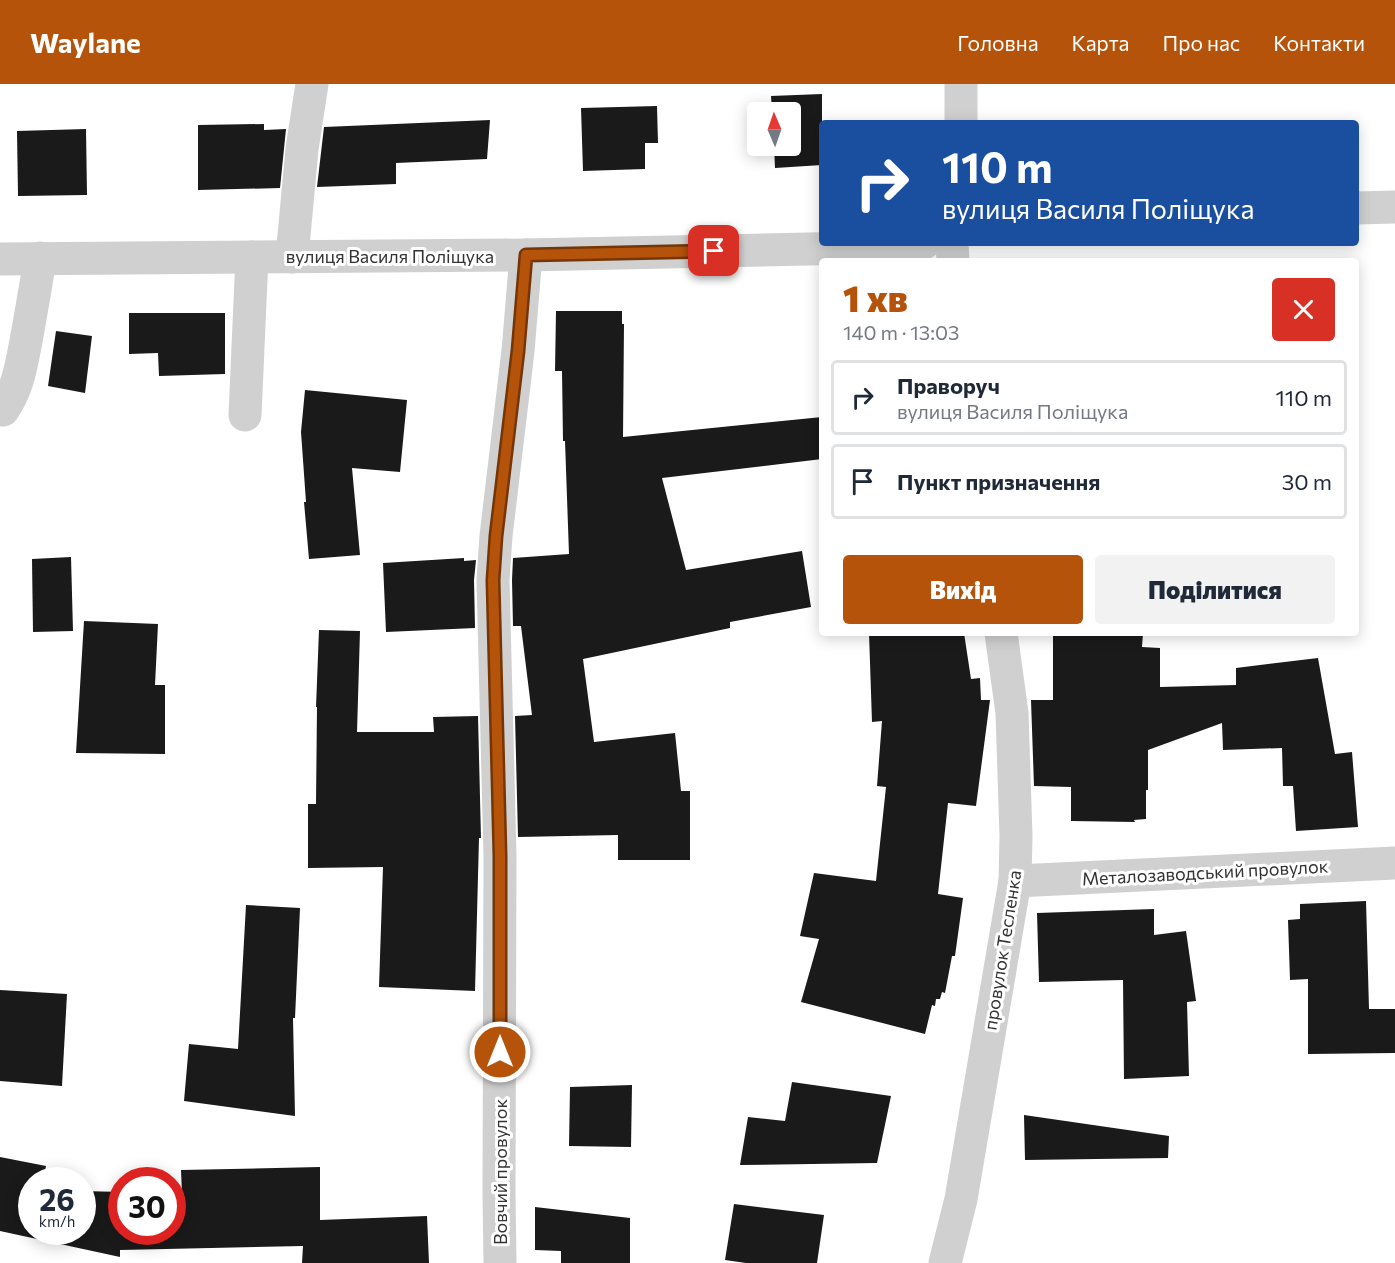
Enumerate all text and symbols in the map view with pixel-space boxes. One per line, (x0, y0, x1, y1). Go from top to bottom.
text: Waylane (30, 25, 141, 59)
text: Головна (957, 30, 1039, 55)
text: Карта (1072, 30, 1129, 55)
text: Про нас (1162, 30, 1240, 55)
text: Контакти (1273, 30, 1365, 55)
north arrow (747, 102, 801, 156)
map controls (747, 102, 801, 156)
text: 110 m (942, 140, 1053, 192)
icon: right (843, 144, 921, 222)
text: вулиця Василя Поліщука (942, 192, 1254, 225)
pin (688, 225, 739, 276)
icon: arrive (697, 234, 730, 267)
street label: вулиця Василя Поліщука (286, 245, 494, 267)
text: 1 хв (843, 275, 908, 319)
button: close (1272, 278, 1335, 341)
text: 140 m · 13:03 (843, 320, 959, 344)
text: Праворуч (897, 372, 1000, 399)
icon: right (846, 381, 879, 414)
text: 110 m (1275, 384, 1332, 411)
text: вулиця Василя Поліщука (897, 399, 1128, 423)
icon: arrive (846, 465, 879, 498)
text: Пункт призначення (897, 468, 1100, 495)
text: 30 m (1282, 468, 1332, 495)
button: Вихід (843, 555, 1083, 624)
button: Поділитися (1095, 555, 1335, 624)
street label: Металозаводський провулок (1081, 855, 1329, 889)
street label: провулок Тесленка (978, 868, 1026, 1032)
position arrow (468, 1020, 532, 1084)
street label: Вовчий провулок (489, 1099, 511, 1245)
speed limit sign: 30 (108, 1167, 186, 1245)
text: 26 (39, 1180, 75, 1217)
text: km/h (39, 1212, 75, 1230)

